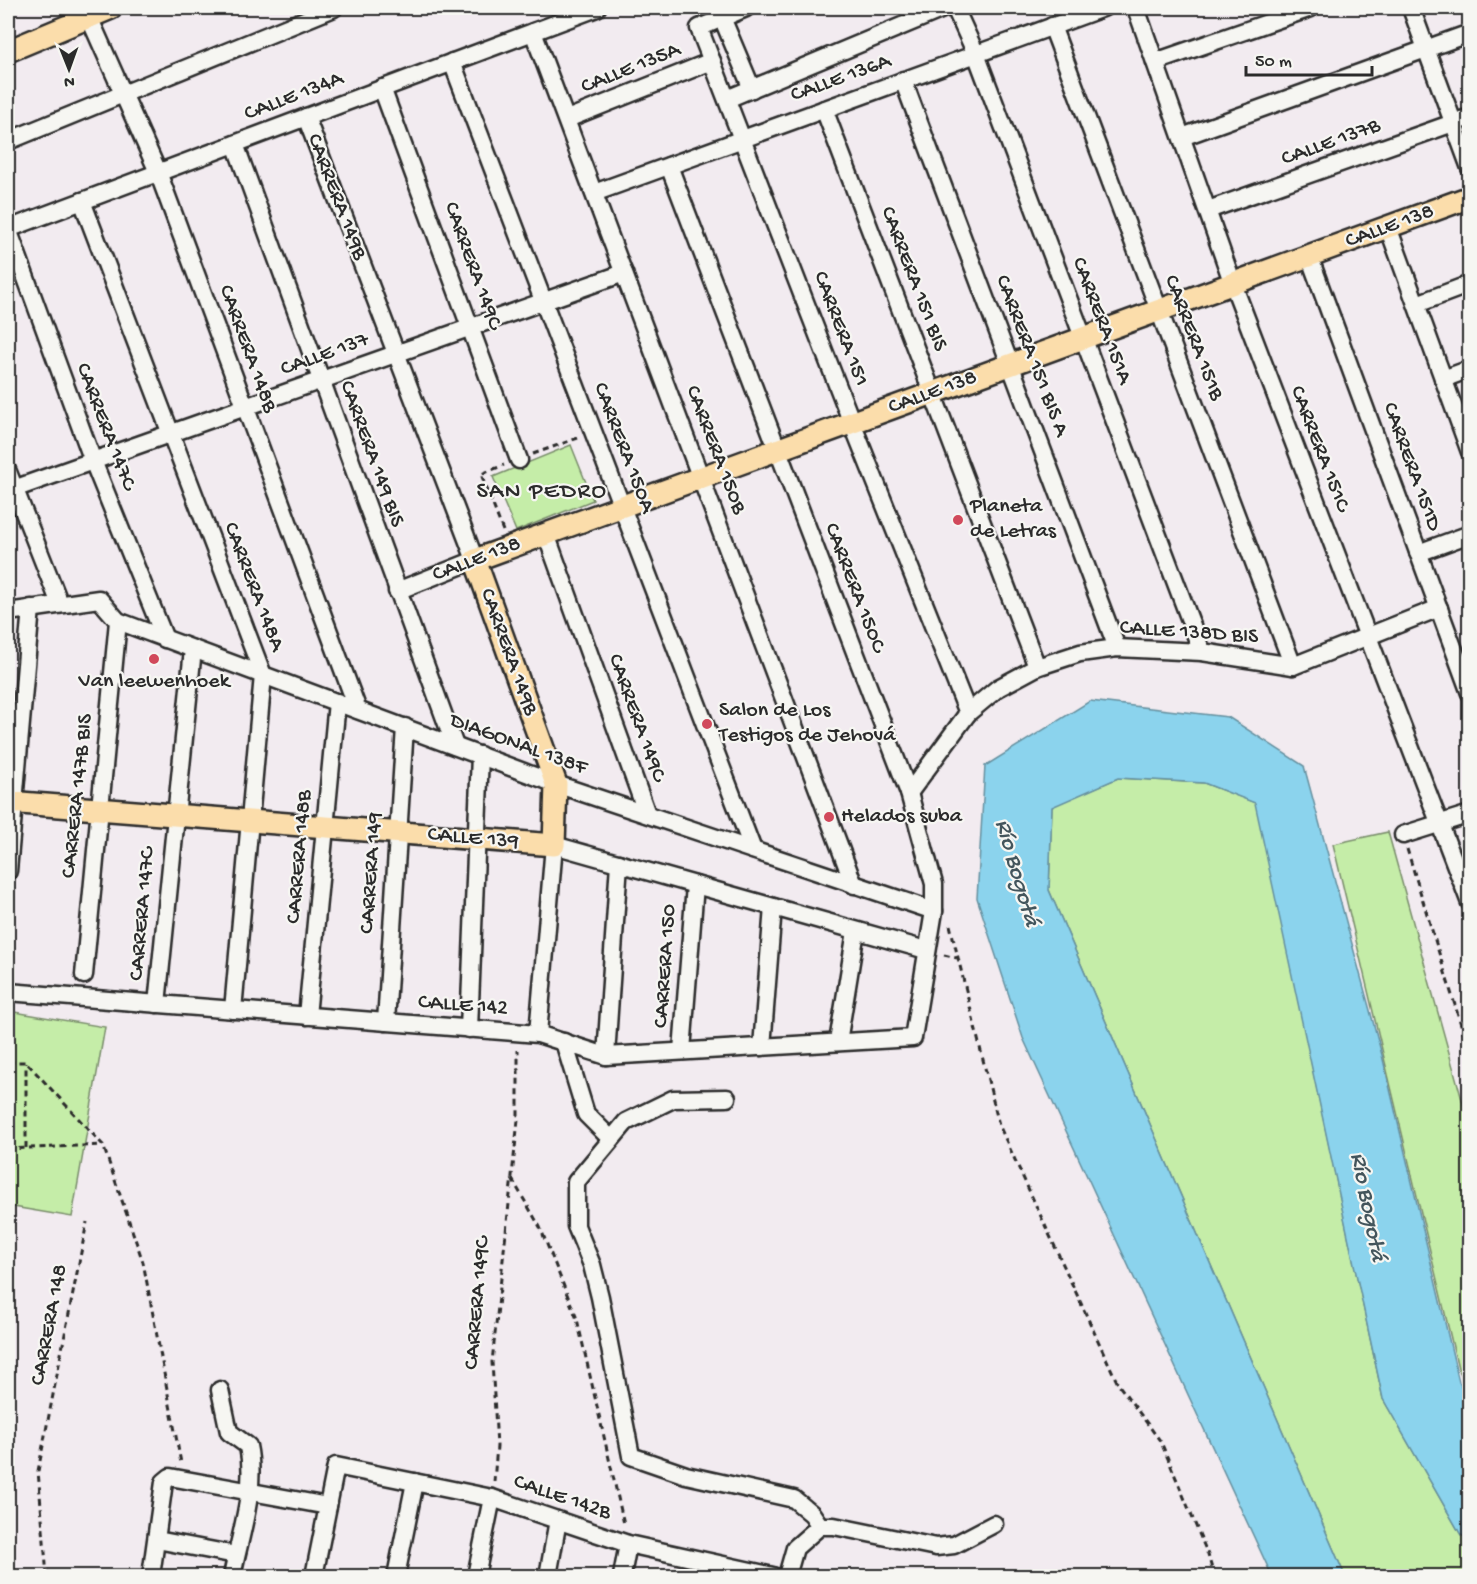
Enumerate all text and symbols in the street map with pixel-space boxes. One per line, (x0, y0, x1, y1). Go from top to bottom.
street label: CALLE 135A (578, 37, 685, 101)
north arrow (39, 39, 99, 99)
scale bar (1246, 39, 1372, 77)
street label: CALLE 136A (788, 49, 895, 109)
text: 50 m (1255, 52, 1292, 73)
street label: CALLE 134A (241, 66, 348, 128)
text: N (63, 71, 75, 90)
street label: CALLE 137B (1278, 113, 1385, 173)
street label: CARRERA 149B (300, 130, 372, 264)
street label: CARRERA 149C (437, 199, 508, 335)
street label: CALLE 138 (1342, 199, 1438, 255)
street label: CARRERA 151 BIS (874, 203, 953, 356)
street label: CARRERA 151A (1065, 254, 1137, 389)
street label: CARRERA 151 (806, 268, 874, 390)
street label: CARRERA 151 BIS A (988, 272, 1074, 441)
street label: CARRERA 151B (1157, 272, 1229, 405)
street label: CARRERA 148B (212, 282, 282, 417)
street label: CALLE 137 (277, 327, 373, 383)
street label: CARRERA 147C (69, 360, 142, 496)
street label: CALLE 138 (885, 365, 981, 421)
street label: CARRERA 149 BIS (333, 377, 410, 531)
street label: CARRERA 150A (586, 379, 660, 518)
street label: CARRERA 150B (679, 382, 752, 519)
street label: CARRERA 151C (1283, 382, 1356, 518)
street label: CARRERA 151D (1376, 399, 1447, 536)
district label: SAN PEDRO (476, 478, 608, 507)
place label: Planeta de Letras (969, 494, 1057, 545)
marker: Planeta de Letras (951, 513, 965, 527)
street label: CARRERA 148A (217, 519, 290, 656)
street label: CARRERA 150C (817, 520, 891, 658)
street label: CALLE 138 (429, 531, 525, 589)
street label: CARRERA 149B (473, 585, 543, 720)
street label: CALLE 138D BIS (1119, 615, 1260, 651)
street label: CARRERA 149C (601, 651, 672, 787)
marker: Van leewenhoek (147, 652, 161, 666)
place label: Van leewenhoek (78, 669, 232, 695)
place label: Salon de Los Testigos de Jehová (717, 698, 896, 749)
street label: DIAGONAL 138F (444, 707, 592, 782)
street label: CARRERA 147B BIS (56, 712, 100, 880)
marker: Salon de Los Testigos de Jehová (700, 717, 714, 731)
street label: CARRERA 148B (281, 788, 319, 925)
place label: Helados suba (841, 804, 963, 830)
marker: Helados suba (822, 810, 836, 824)
street label: CARRERA 149 (355, 811, 389, 935)
water label: Río Bogotá (987, 816, 1046, 931)
street label: CALLE 139 (426, 822, 520, 856)
street label: CARRERA 147C (124, 844, 162, 982)
street label: CARRERA 150 (649, 903, 683, 1029)
street label: CALLE 142 (417, 990, 509, 1022)
water label: Río Bogotá (1342, 1150, 1392, 1265)
street label: CARRERA 149C (459, 1233, 497, 1371)
street label: CARRERA 148 (26, 1262, 74, 1388)
street label: CALLE 142B (510, 1469, 615, 1527)

